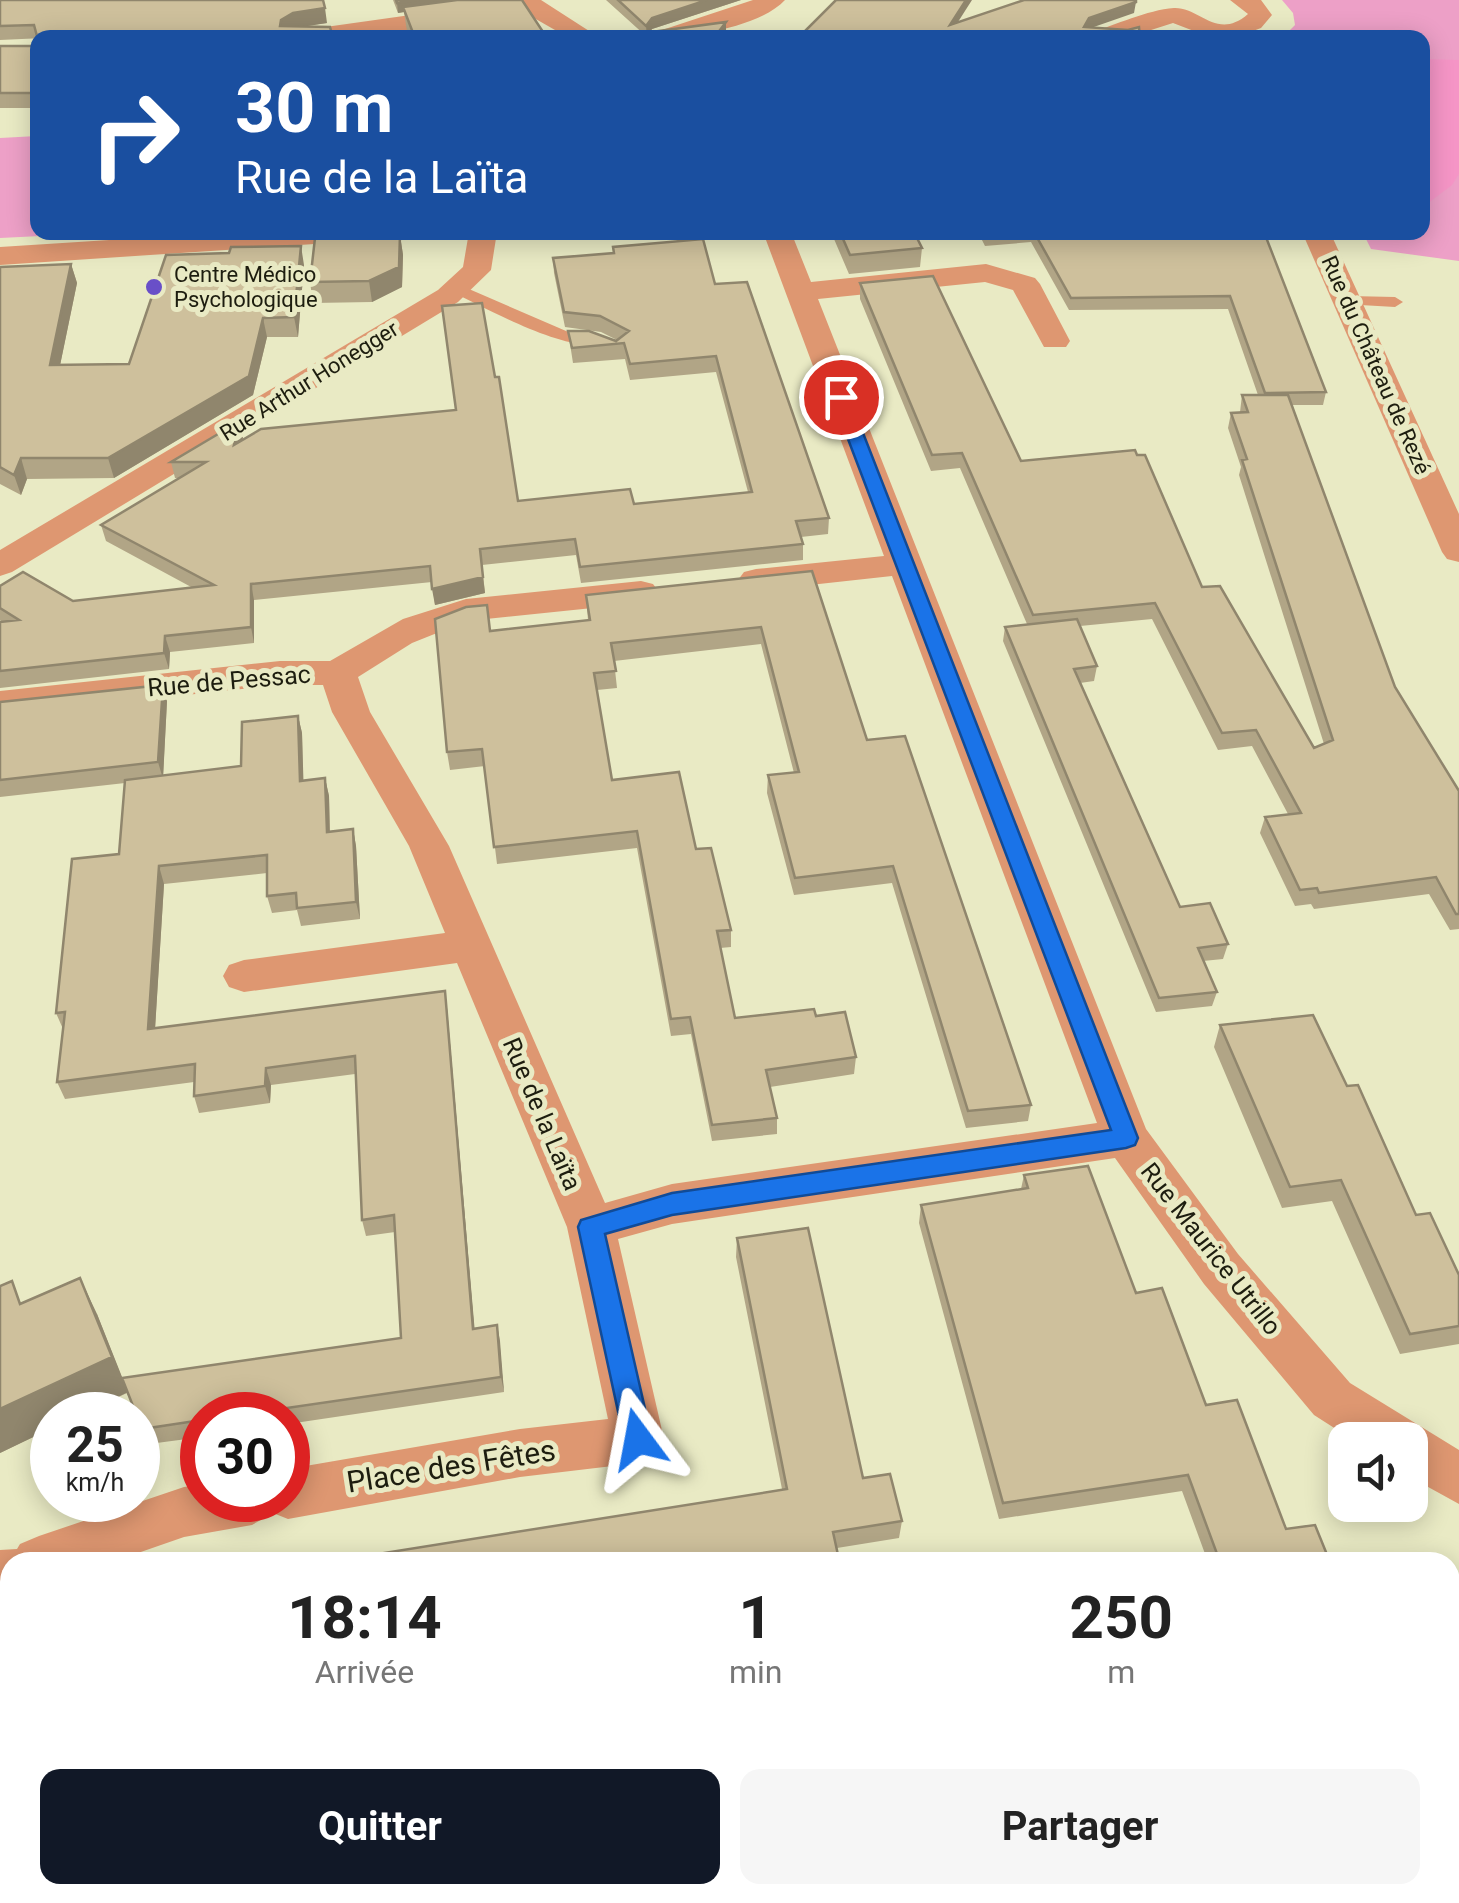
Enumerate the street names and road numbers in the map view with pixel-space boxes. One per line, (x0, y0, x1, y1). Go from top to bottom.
street label: Rue du Château de Rezé (1316, 252, 1436, 478)
street label: Rue Arthur Honegger (215, 316, 403, 446)
street label: Rue de Pessac (146, 659, 312, 703)
street label: Rue de la Laïta (497, 1033, 587, 1195)
street label: Rue Maurice Utrillo (1135, 1157, 1287, 1341)
street label: Place des Fêtes (344, 1432, 558, 1500)

